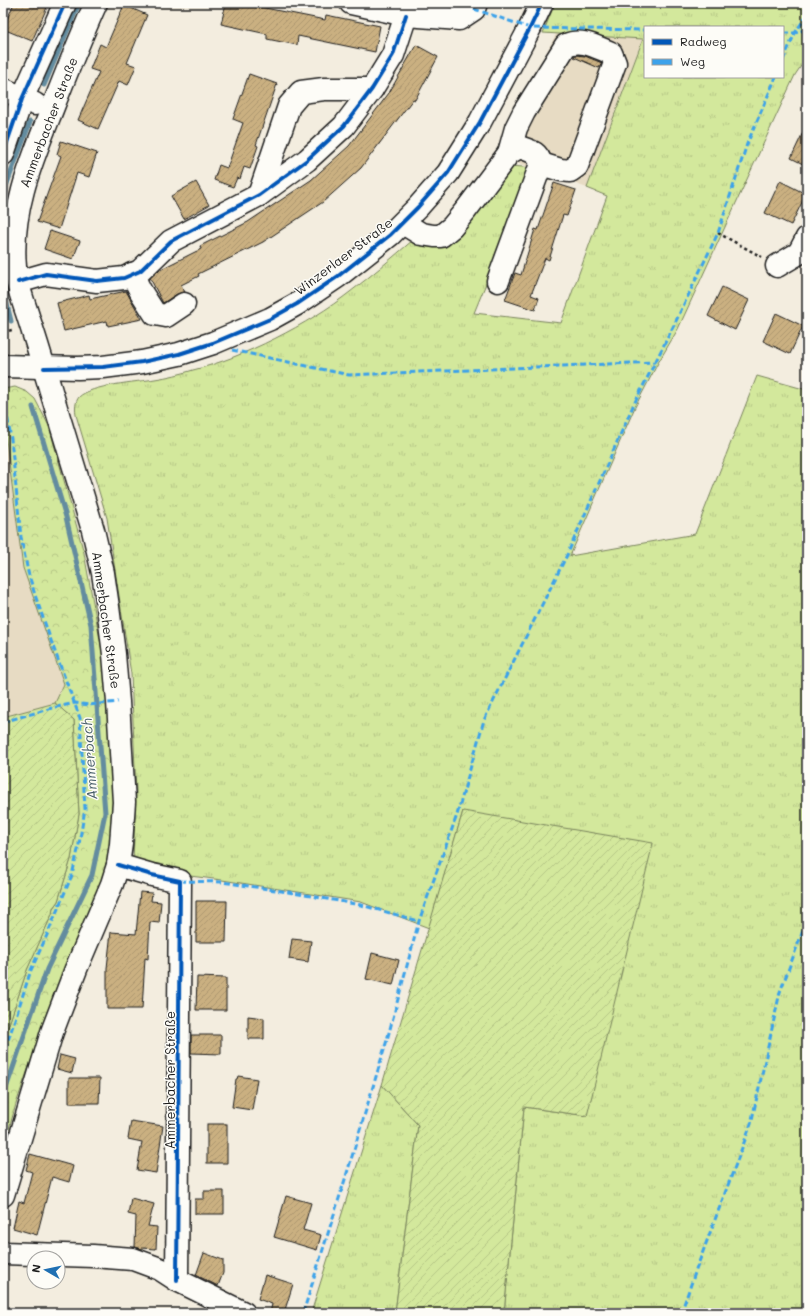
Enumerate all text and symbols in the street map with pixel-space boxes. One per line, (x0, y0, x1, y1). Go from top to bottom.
legend (644, 26, 784, 78)
text: Radweg (680, 33, 727, 49)
text: Weg (680, 53, 705, 69)
street label: Ammerbacher Straße (15, 54, 81, 190)
street label: Winzerlaer Straße (291, 214, 395, 298)
street label: Ammerbacher Straße (89, 550, 125, 690)
water label: Ammerbach (77, 718, 101, 800)
street label: Ammerbacher Straße (161, 1011, 178, 1149)
north arrow (26, 1250, 66, 1290)
text: N (28, 1263, 44, 1274)

